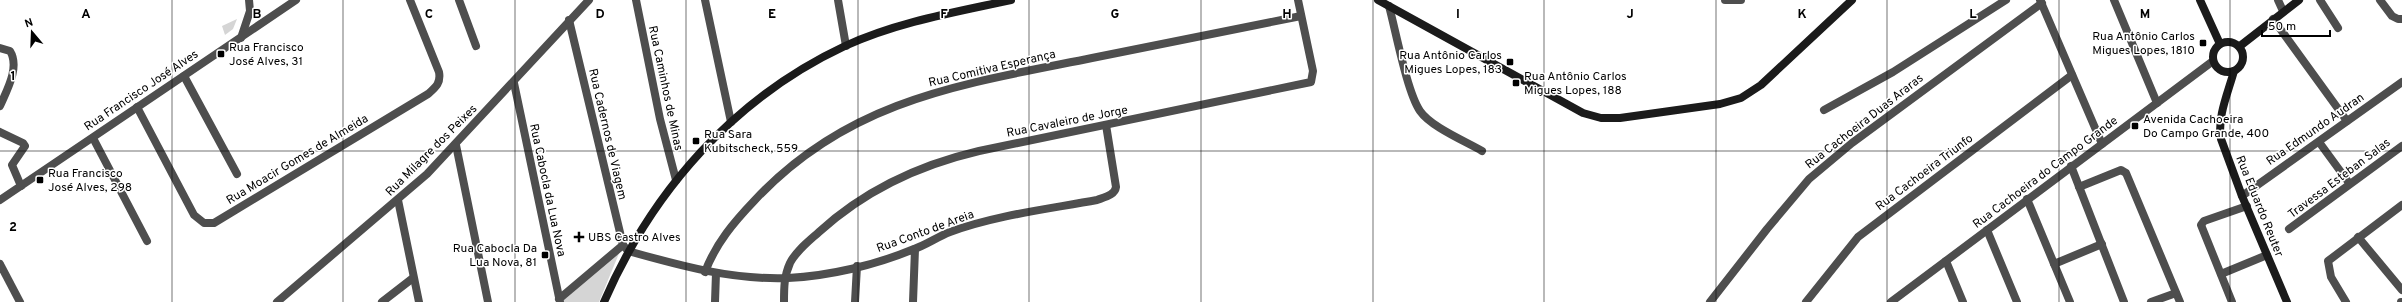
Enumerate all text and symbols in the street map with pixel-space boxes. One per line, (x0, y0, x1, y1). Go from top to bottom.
text: A (81, 7, 91, 23)
text: B (253, 7, 262, 23)
text: C (425, 7, 433, 23)
text: D (595, 7, 605, 23)
text: E (768, 7, 776, 23)
text: F (940, 7, 948, 23)
text: G (1111, 7, 1120, 23)
text: H (1282, 7, 1292, 23)
text: I (1456, 7, 1460, 23)
text: J (1626, 7, 1634, 23)
text: K (1797, 7, 1807, 23)
text: L (1969, 7, 1977, 23)
text: M (2140, 7, 2150, 23)
north arrow (12, 12, 52, 52)
scale bar (2262, 12, 2330, 38)
text: N (23, 16, 35, 31)
text: 50 m (2268, 19, 2296, 35)
street label: Rua Caminhos de Minas (644, 24, 686, 152)
place label: Rua Antônio Carlos Migues Lopes, 1810 (2092, 29, 2195, 59)
marker: Rua Antônio Carlos Migues Lopes, 1810 (2198, 38, 2208, 48)
place label: Rua Francisco José Alves, 31 (229, 40, 304, 70)
street label: Rua Francisco José Alves (81, 47, 202, 135)
street label: Rua Comitiva Esperança (927, 47, 1057, 91)
place label: Rua Antônio Carlos Migues Lopes, 183 (1399, 48, 1502, 78)
marker: Rua Francisco José Alves, 31 (216, 49, 226, 59)
marker: Rua Antônio Carlos Migues Lopes, 183 (1505, 57, 1515, 67)
street label: Rua Cadernos de Viagem (584, 67, 630, 201)
text: 1 (10, 69, 16, 85)
place label: Rua Antônio Carlos Migues Lopes, 188 (1524, 69, 1627, 99)
street label: Rua Cachoeira Duas Araras (1802, 71, 1927, 173)
marker: Rua Antônio Carlos Migues Lopes, 188 (1511, 78, 1521, 88)
street label: Rua Edmundo Audran (2263, 90, 2368, 170)
street label: Rua Milagre dos Peixes (382, 101, 481, 200)
street label: Rua Cavaleiro de Jorge (1005, 102, 1129, 142)
street label: Rua Moacir Gomes de Almeida (223, 111, 372, 209)
place label: Avenida Cachoeira Do Campo Grande, 400 (2143, 112, 2269, 142)
street label: Rua Cachoeira do Campo Grande (1970, 113, 2121, 233)
marker: Avenida Cachoeira Do Campo Grande, 400 (2130, 121, 2140, 131)
street label: Rua Cabocla da Lua Nova (525, 122, 569, 258)
place label: Rua Sara Kubitscheck, 559 (704, 127, 798, 157)
street label: Rua Cachoeira Triunfo (1873, 131, 1977, 215)
street label: Travessa Esteban Salas (2285, 135, 2394, 223)
marker: Rua Sara Kubitscheck, 559 (691, 136, 701, 146)
street label: Rua Eduardo Reuter (2231, 153, 2287, 260)
place label: Rua Francisco José Alves, 298 (48, 166, 132, 196)
marker: Rua Francisco José Alves, 298 (35, 175, 45, 185)
street label: Rua Conto de Areia (874, 207, 976, 257)
text: 2 (9, 220, 17, 236)
place label: UBS Castro Alves (588, 230, 681, 246)
marker: UBS Castro Alves (573, 231, 585, 243)
place label: Rua Cabocla Da Lua Nova, 81 (453, 241, 537, 271)
marker: Rua Cabocla Da Lua Nova, 81 (540, 250, 550, 260)

